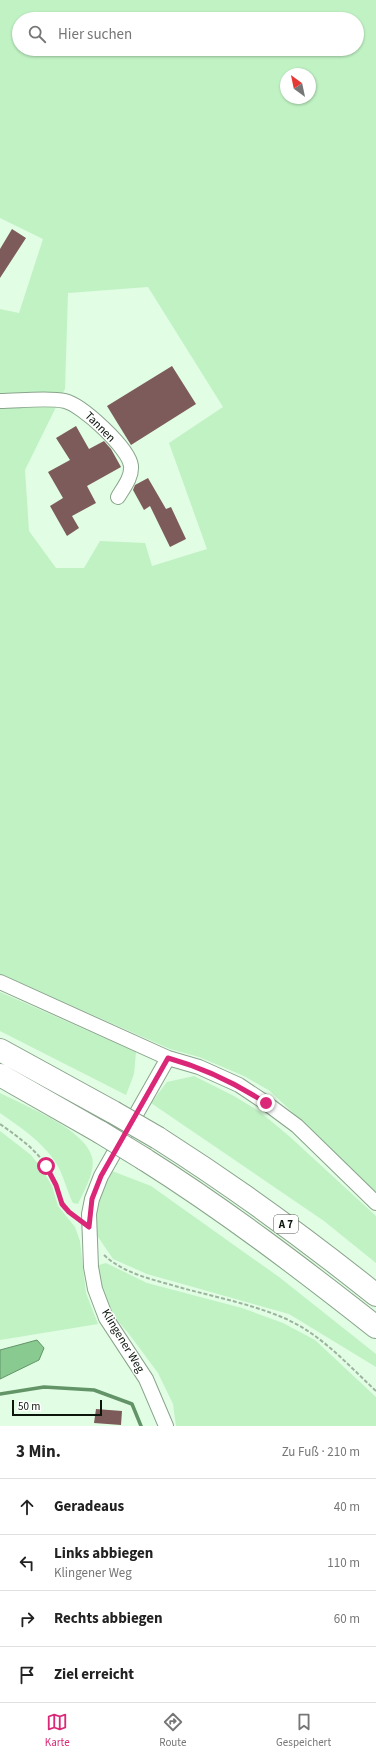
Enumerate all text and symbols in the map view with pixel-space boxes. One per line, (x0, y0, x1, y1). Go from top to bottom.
search box (12, 12, 364, 56)
icon: search (26, 23, 48, 45)
text: Hier suchen (58, 24, 132, 45)
north arrow (280, 68, 316, 104)
street label: Tannen (81, 408, 119, 446)
route end (257, 1094, 275, 1112)
route start (37, 1157, 55, 1175)
road number: A 7 (274, 1215, 298, 1233)
street label: Klingener Weg (97, 1306, 149, 1376)
scale bar (12, 1398, 102, 1417)
text: 50 m (18, 1399, 40, 1414)
text: 3 Min. (16, 1440, 61, 1464)
text: Zu Fuß · 210 m (282, 1443, 360, 1461)
icon: ahead (16, 1496, 38, 1518)
text: Geradeaus (54, 1496, 124, 1517)
text: 40 m (334, 1498, 360, 1516)
text: Links abbiegen (54, 1543, 153, 1564)
icon: left (16, 1552, 38, 1574)
text: 110 m (327, 1554, 360, 1572)
text: Klingener Weg (54, 1564, 132, 1582)
icon: right (16, 1608, 38, 1630)
text: Rechts abbiegen (54, 1608, 163, 1629)
text: 60 m (334, 1610, 360, 1628)
icon: arrive (16, 1664, 38, 1686)
text: Ziel erreicht (54, 1664, 134, 1685)
tab: Karte (45, 1711, 70, 1750)
tab: Route (159, 1711, 186, 1750)
tab: Gespeichert (276, 1711, 331, 1750)

